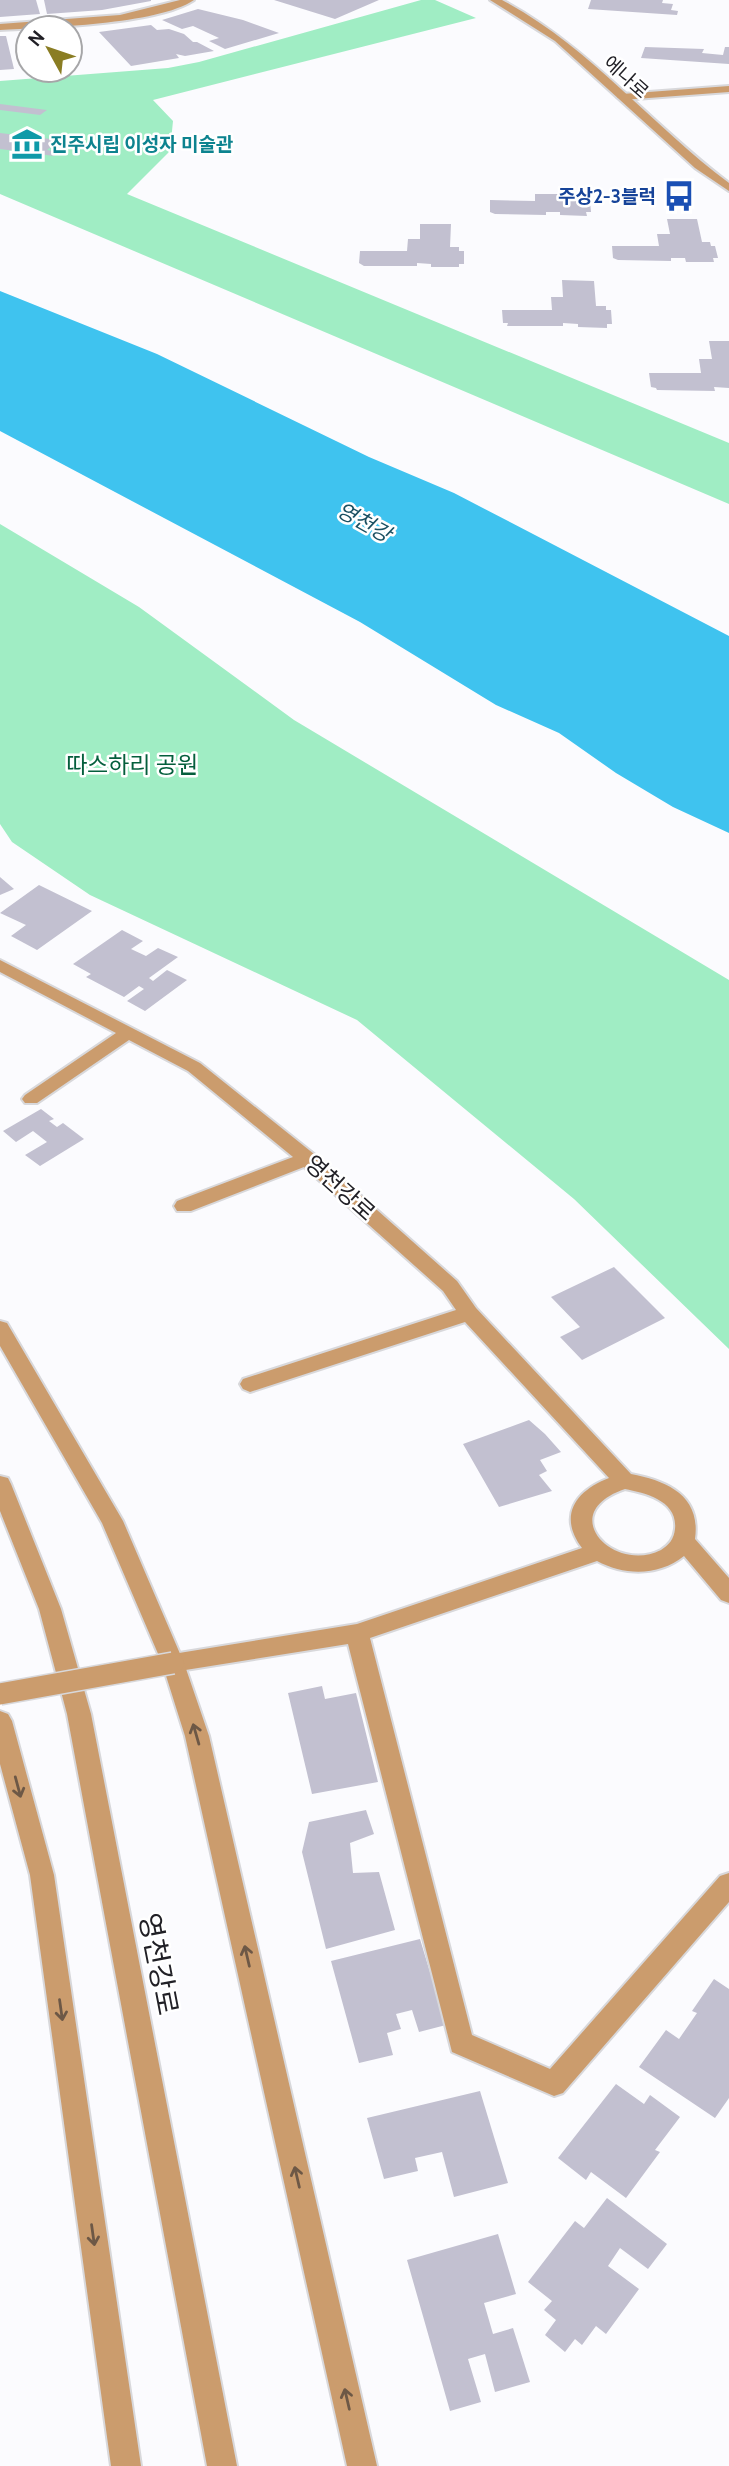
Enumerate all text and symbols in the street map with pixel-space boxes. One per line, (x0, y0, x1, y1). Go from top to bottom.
north arrow (14, 14, 84, 84)
text: N (23, 26, 49, 51)
street label: 에나로 (599, 51, 653, 103)
museum icon: 진주시립 이성자 미술관 (10, 127, 44, 161)
place label: 진주시립 이성자 미술관 (50, 133, 234, 156)
bus stop icon: 주상2-3블럭 (662, 179, 696, 213)
place label: 주상2-3블럭 (558, 185, 656, 208)
water label: 영천강 (333, 497, 398, 548)
park label: 따스하리 공원 (66, 751, 198, 779)
street label: 영천강로 (299, 1149, 381, 1227)
one-way arrow (189, 1723, 202, 1746)
one-way arrow (12, 1775, 25, 1797)
street label: 영천강로 (132, 1910, 186, 2018)
one-way arrow (239, 1945, 252, 1967)
one-way arrow (55, 1998, 68, 2020)
one-way arrow (289, 2167, 302, 2189)
one-way arrow (87, 2223, 100, 2246)
one-way arrow (339, 2388, 353, 2411)

